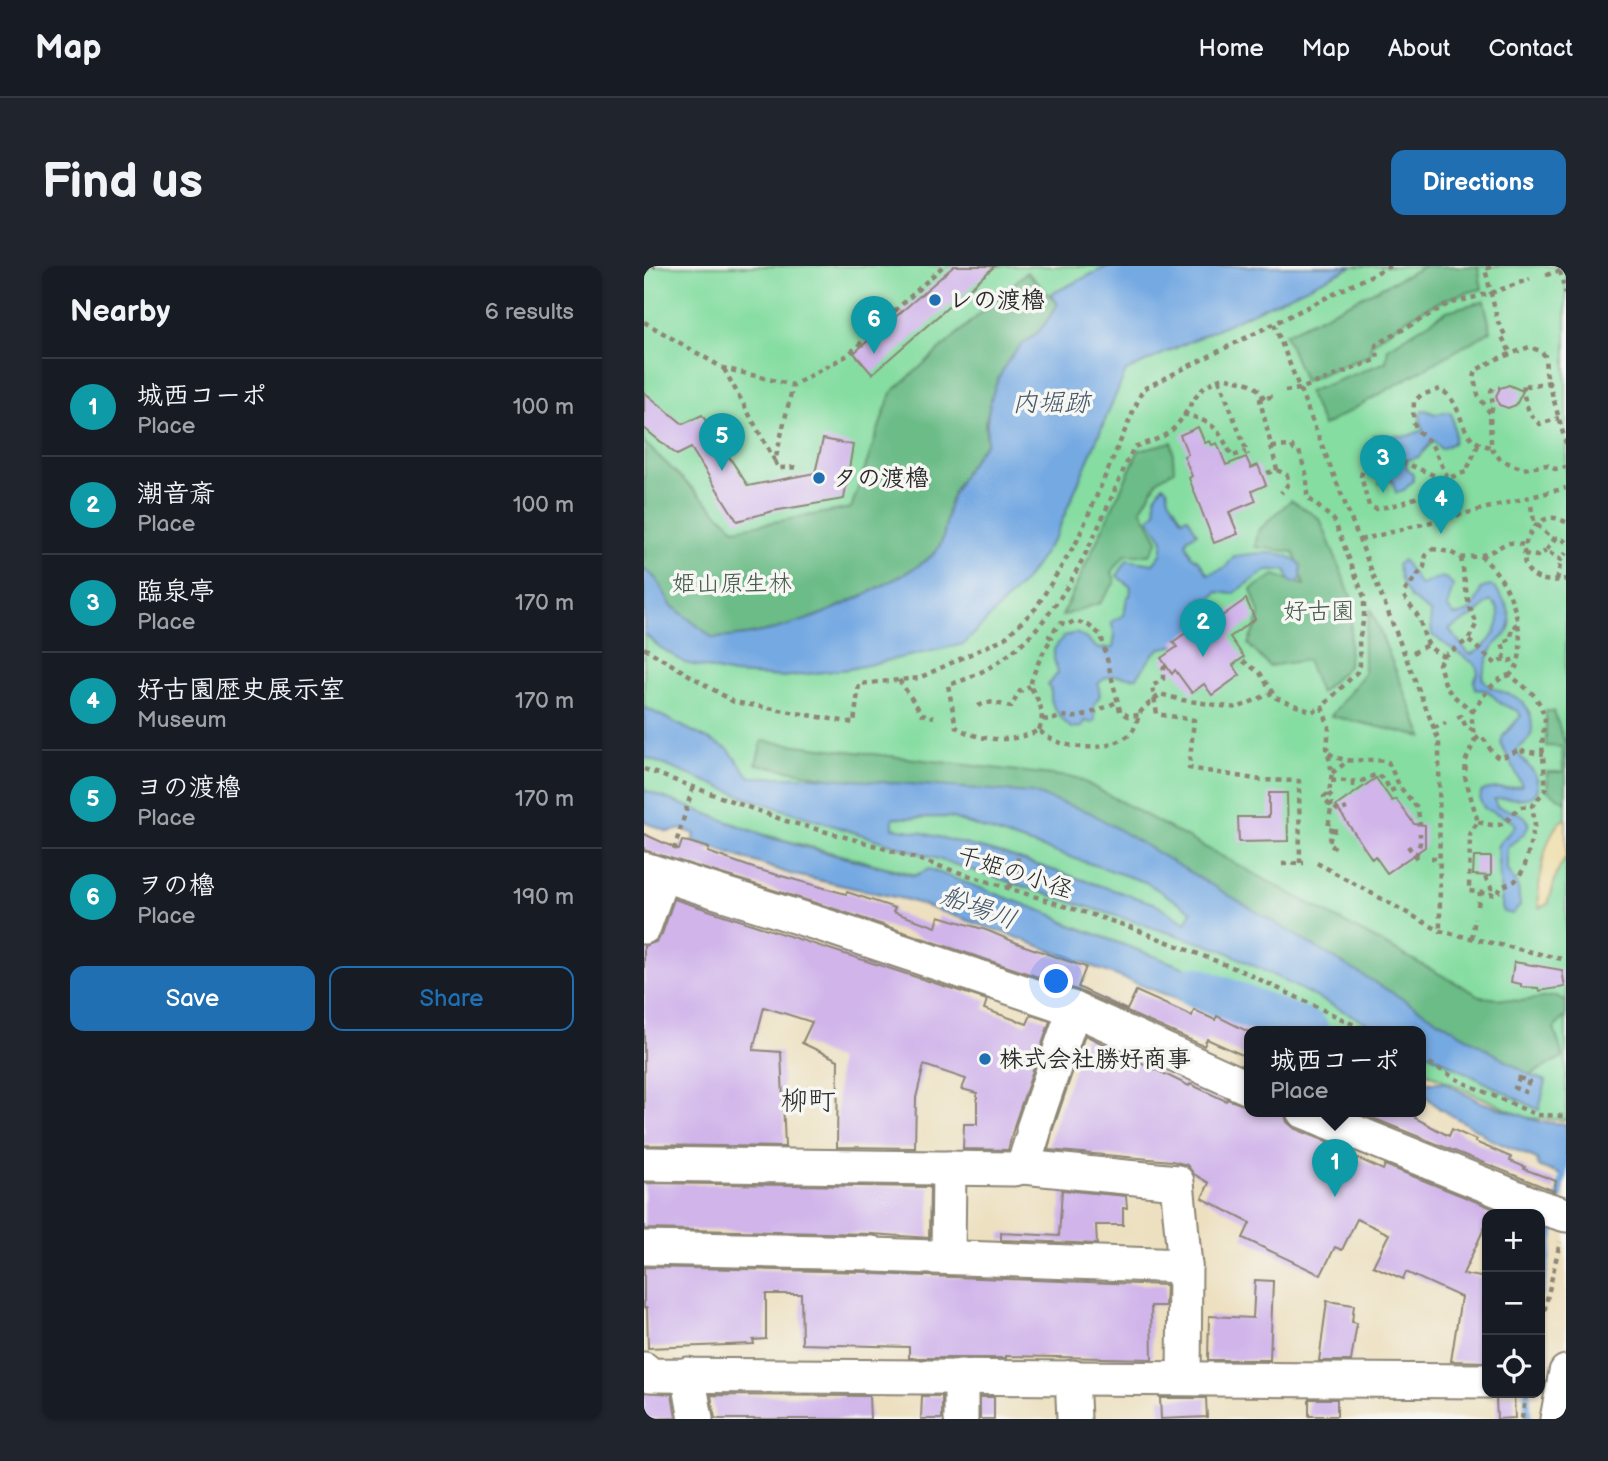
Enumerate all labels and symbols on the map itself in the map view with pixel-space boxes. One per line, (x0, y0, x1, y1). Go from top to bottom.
place label: レの渡櫓 (949, 286, 1045, 315)
marker: レの渡櫓 (927, 292, 943, 308)
pin: 6 (851, 296, 897, 354)
water label: 内堀跡 (1012, 388, 1093, 419)
pin: 5 (699, 413, 745, 471)
pin: 3 (1360, 435, 1406, 493)
place label: タの渡櫓 (833, 464, 929, 493)
marker: タの渡櫓 (811, 470, 827, 486)
pin: 4 (1418, 476, 1464, 534)
park label: 姫山原生林 (672, 569, 792, 598)
park label: 好古園 (1283, 597, 1355, 626)
pin: 2 (1180, 599, 1226, 657)
street label: 千姫の小径 (953, 840, 1076, 905)
water label: 船場川 (937, 881, 1020, 936)
your location (1039, 964, 1073, 998)
place label: 株式会社勝好商事 (999, 1045, 1191, 1074)
marker: 株式会社勝好商事 (977, 1051, 993, 1067)
district label: 柳町 (780, 1085, 836, 1118)
pin: 1 (1312, 1139, 1358, 1197)

